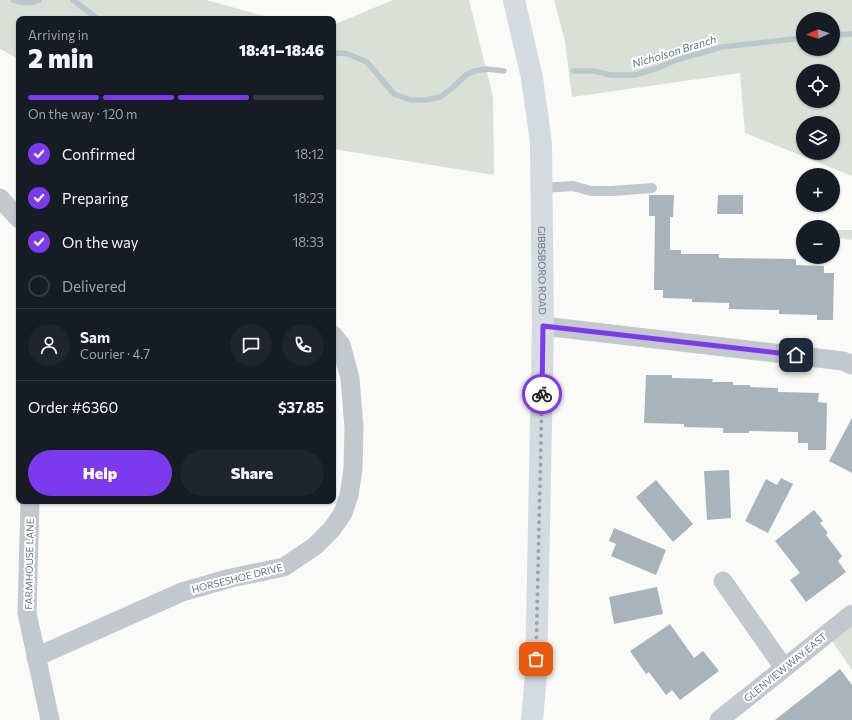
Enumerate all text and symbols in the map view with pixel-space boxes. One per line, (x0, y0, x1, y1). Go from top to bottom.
north arrow (796, 12, 840, 56)
map controls (796, 12, 840, 264)
text: Arriving in (28, 27, 88, 43)
water label: Nicholson Branch (630, 32, 718, 70)
text: 18:41–18:46 (239, 41, 324, 59)
text: 2 min (28, 42, 93, 73)
button: locate (796, 64, 840, 108)
text: On the way · 120 m (28, 106, 137, 122)
button: layers (796, 116, 840, 160)
icon: check (28, 143, 50, 165)
text: Confirmed (62, 145, 135, 163)
text: 18:12 (295, 146, 324, 162)
button: + (796, 168, 840, 212)
icon: check (28, 187, 50, 209)
text: Preparing (62, 189, 128, 207)
text: 18:23 (293, 190, 324, 206)
button: − (796, 220, 840, 264)
street label: GIBBSBORO ROAD (536, 226, 549, 315)
icon: check (28, 231, 50, 253)
text: On the way (62, 233, 139, 251)
text: 18:33 (293, 234, 324, 250)
text: Delivered (62, 277, 126, 295)
button: person (28, 324, 70, 366)
button: chat (230, 324, 272, 366)
button: phone (282, 324, 324, 366)
text: Sam (80, 328, 110, 346)
pin (779, 338, 813, 372)
icon: home (785, 344, 807, 366)
text: Courier · 4.7 (80, 346, 150, 362)
courier (522, 374, 562, 414)
icon: bike (531, 383, 553, 405)
text: Order #6360 (28, 398, 118, 416)
text: $37.85 (278, 398, 324, 416)
button: Help (28, 450, 172, 496)
button: Share (180, 450, 324, 496)
street label: FARMHOUSE LANE (22, 518, 36, 610)
street label: HORSESHOE DRIVE (190, 561, 284, 595)
street label: GLENVIEW WAY EAST (741, 630, 829, 704)
pin (519, 642, 553, 676)
icon: bag (525, 648, 547, 670)

